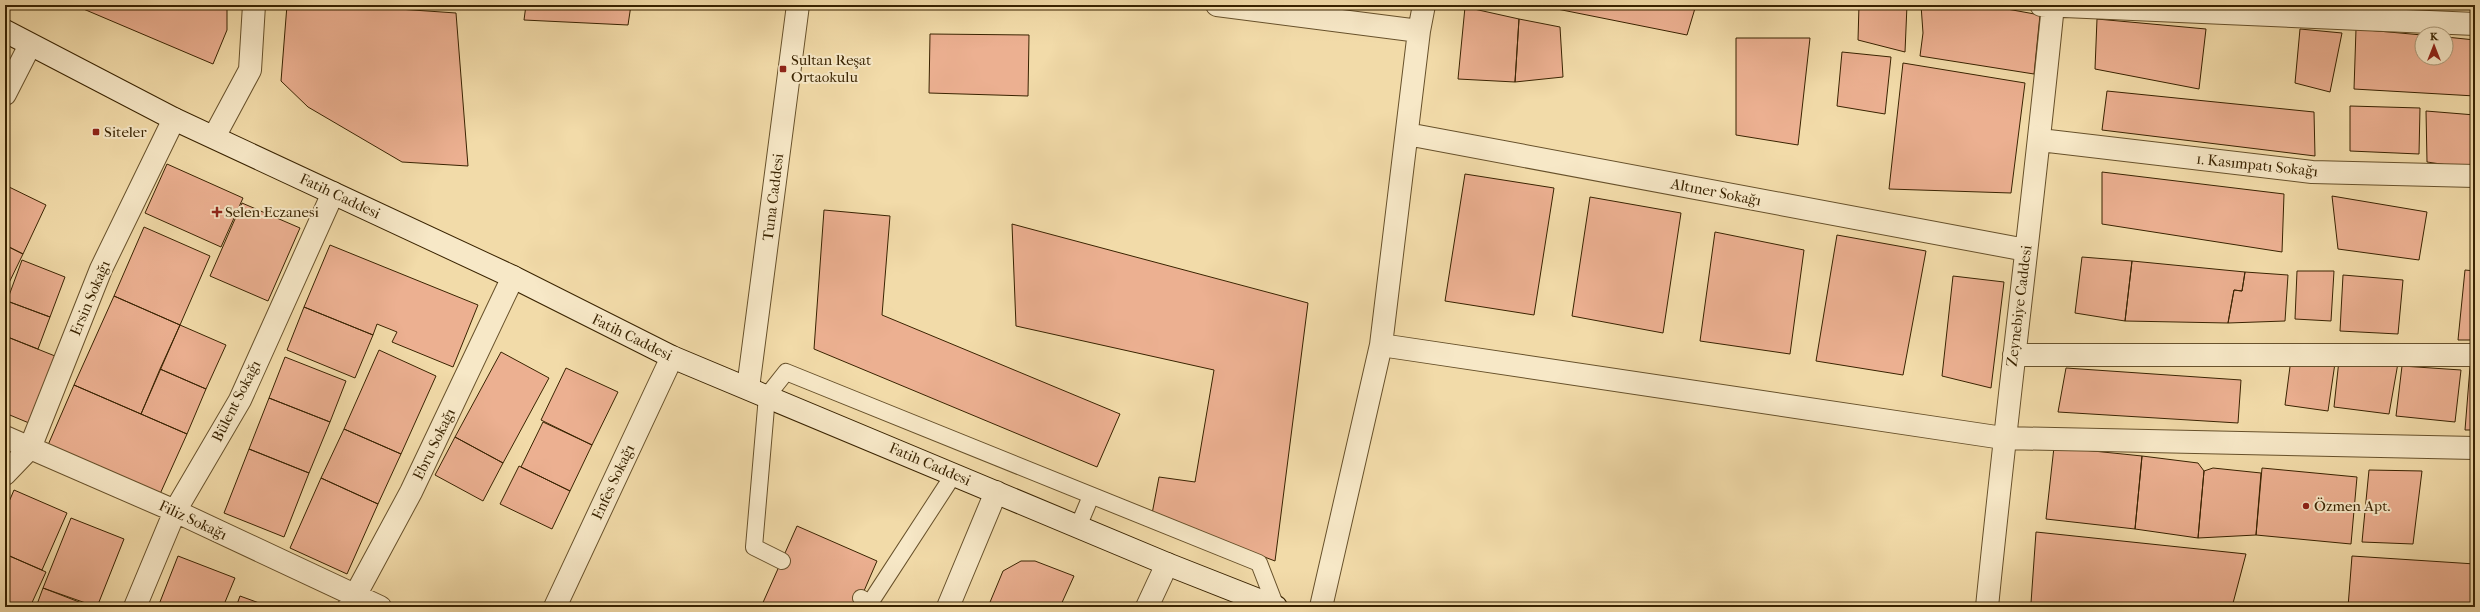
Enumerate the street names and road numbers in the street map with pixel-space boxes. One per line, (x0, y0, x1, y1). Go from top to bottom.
street label: 1. Kasımpatı Sokağı (2195, 150, 2319, 180)
street label: Tuna Caddesi (759, 152, 787, 242)
street label: Fatih Caddesi (297, 169, 384, 223)
street label: Altıner Sokağı (1668, 174, 1763, 210)
street label: Zeynebiye Caddesi (2003, 244, 2035, 368)
street label: Ersin Sokağı (66, 257, 114, 338)
street label: Fatih Caddesi (589, 310, 676, 364)
street label: Bülent Sokağı (208, 357, 265, 445)
street label: Ebru Sokağı (409, 405, 459, 483)
street label: Fatih Caddesi (886, 439, 974, 490)
street label: Enfes Sokağı (588, 441, 639, 523)
street label: Filiz Sokağı (156, 496, 230, 544)

